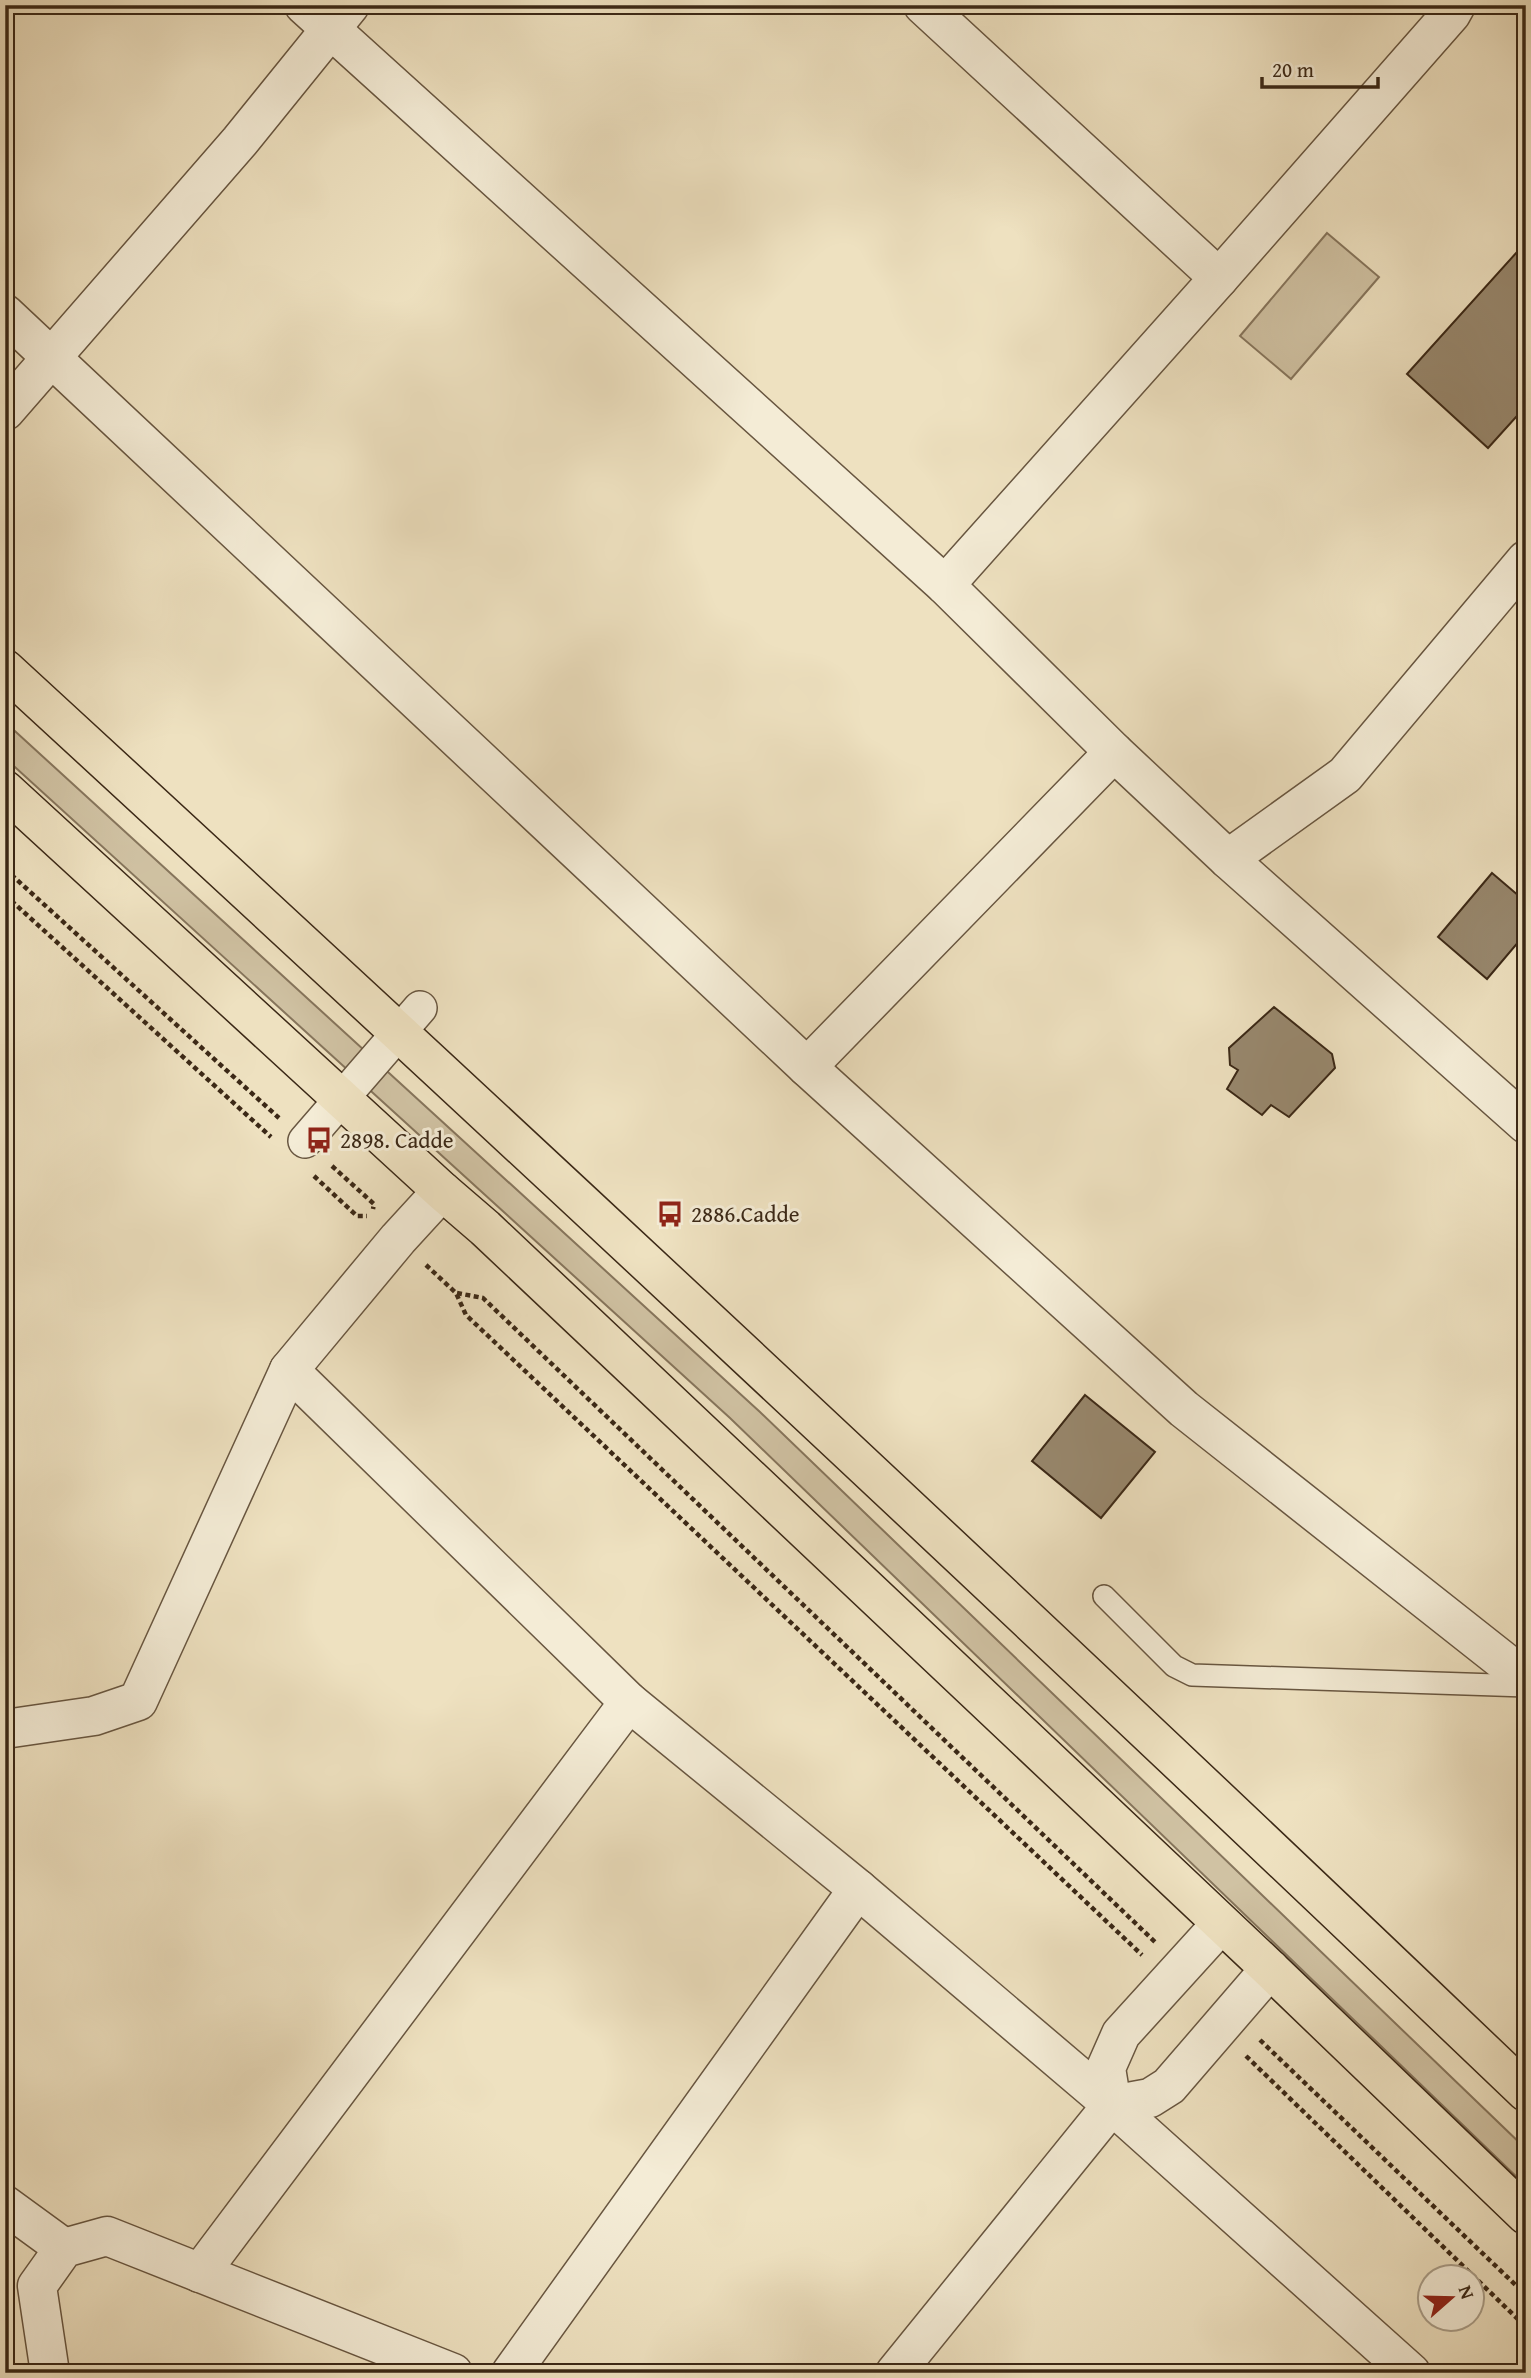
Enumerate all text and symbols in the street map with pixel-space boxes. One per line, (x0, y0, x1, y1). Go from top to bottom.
scale bar (1262, 46, 1377, 90)
text: 20 m (1272, 54, 1314, 85)
place label: 2898. Cadde (340, 1123, 454, 1156)
bus stop icon: 2898. Cadde (304, 1125, 334, 1155)
place label: 2886.Cadde (691, 1197, 800, 1230)
bus stop icon: 2886.Cadde (655, 1199, 685, 1229)
north arrow (1416, 2262, 1486, 2332)
text: N (1452, 2281, 1482, 2303)

